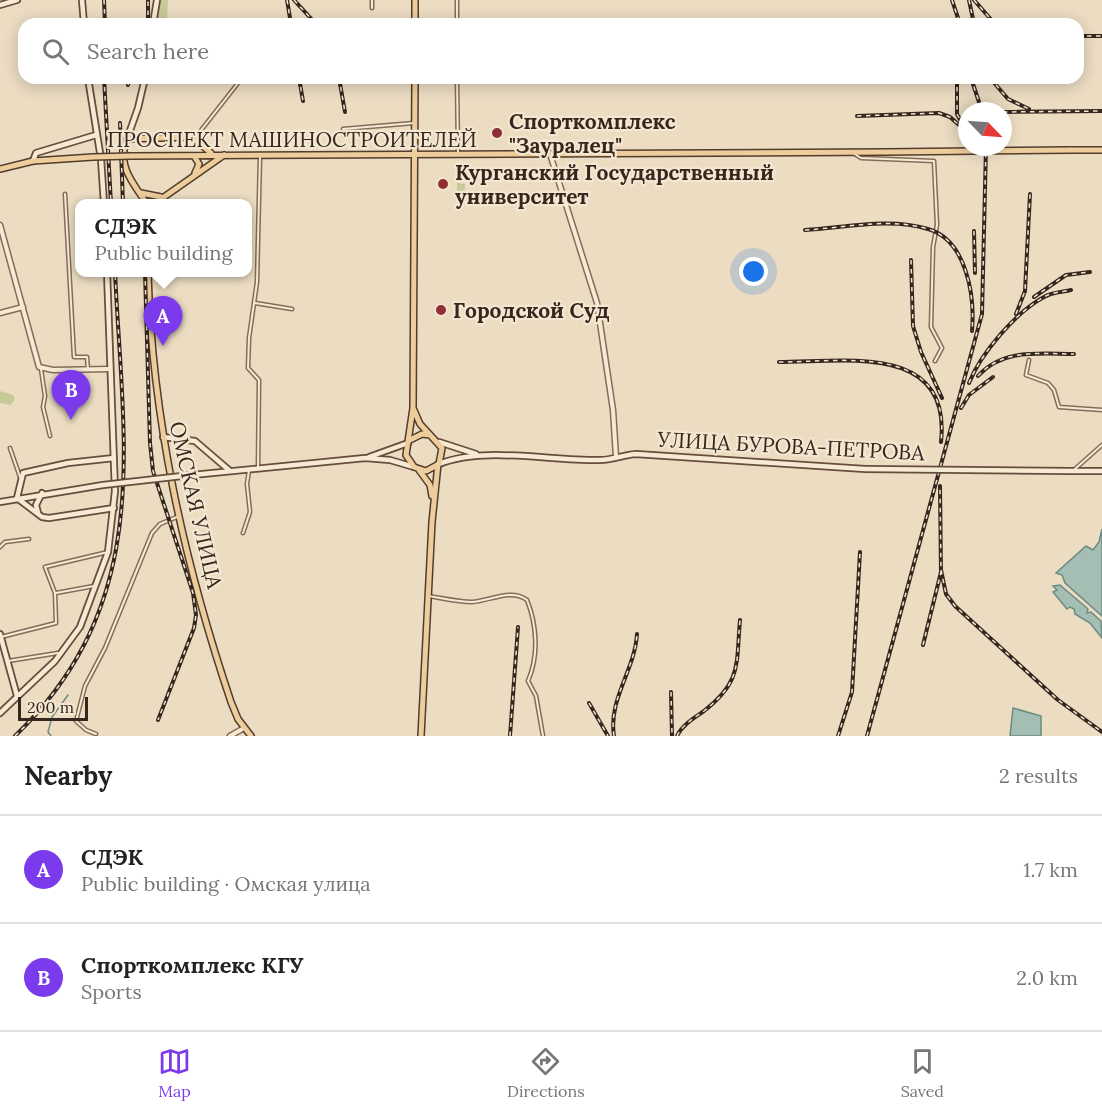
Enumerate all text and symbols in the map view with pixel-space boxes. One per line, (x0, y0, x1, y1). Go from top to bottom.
search box (18, 18, 1084, 84)
icon: search (39, 35, 72, 68)
text: Search here (87, 37, 209, 65)
north arrow (958, 102, 1012, 156)
place label: Спорткомплекс "Зауралец" (509, 108, 676, 159)
street label: ПРОСПЕКТ МАШИНОСТРОИТЕЛЕЙ (107, 126, 477, 153)
marker: Спорткомплекс "Зауралец" (490, 126, 504, 140)
place label: Курганский Государственный университет (455, 159, 774, 210)
marker: Курганский Государственный университет (436, 177, 450, 191)
popup (75, 199, 252, 277)
text: СДЭК (94, 212, 157, 240)
text: Public building (94, 240, 233, 265)
your location (739, 257, 768, 286)
pin: A (144, 296, 182, 346)
place label: Городской Суд (453, 297, 610, 324)
marker: Городской Суд (434, 303, 448, 317)
pin: B (52, 370, 90, 420)
street label: ОМСКАЯ УЛИЦА (164, 419, 229, 592)
street label: УЛИЦА БУРОВА-ПЕТРОВА (656, 425, 926, 467)
scale bar (18, 694, 88, 722)
text: 200 m (27, 697, 74, 717)
text: Nearby (24, 759, 112, 792)
text: 2 results (999, 763, 1078, 788)
text: СДЭК (81, 843, 143, 871)
text: A (37, 857, 50, 882)
text: 1.7 km (1023, 857, 1078, 882)
text: Public building · Омская улица (81, 871, 371, 896)
text: Спорткомплекс КГУ (81, 951, 304, 979)
text: B (37, 965, 50, 990)
text: 2.0 km (1016, 965, 1078, 990)
text: Sports (81, 979, 142, 1004)
tab: Map (158, 1045, 191, 1101)
tab: Directions (507, 1045, 585, 1101)
tab: Saved (901, 1045, 944, 1101)

